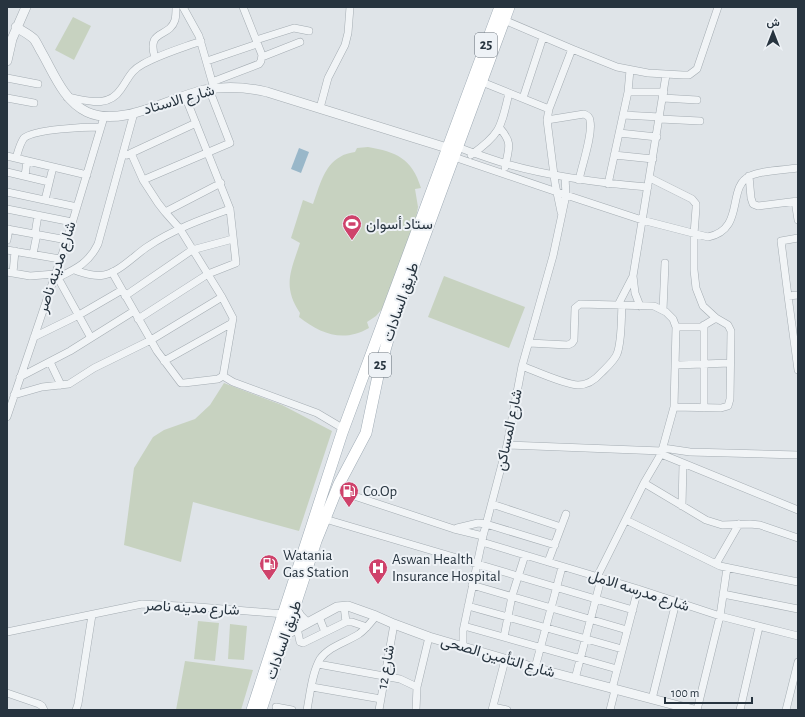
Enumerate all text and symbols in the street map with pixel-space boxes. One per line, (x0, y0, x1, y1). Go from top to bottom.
north arrow (753, 12, 793, 52)
text: ش (766, 17, 780, 29)
road number: 25 (475, 33, 497, 57)
street label: شارع الاستاد (142, 83, 217, 120)
sports icon: ستاد أسوان (341, 213, 363, 241)
place label: ستاد أسوان (366, 216, 433, 233)
street label: شارع مدينه ناصر (35, 219, 82, 316)
street label: طريق السادات (380, 260, 423, 344)
road number: 25 (369, 353, 391, 377)
street label: شارع المساكن (493, 388, 528, 473)
fuel station icon: Co.Op (338, 480, 360, 508)
place label: Co.Op (363, 484, 397, 499)
place label: Watania Gas Station (283, 548, 349, 580)
place label: Aswan Health Insurance Hospital (392, 552, 501, 584)
fuel station icon: Watania Gas Station (258, 553, 280, 581)
hospital icon: Aswan Health Insurance Hospital (367, 557, 389, 585)
street label: شارع مدرسه الامل (586, 568, 691, 617)
street label: شارع مدينه ناصر (143, 598, 240, 621)
street label: طريق السادات (263, 598, 306, 682)
street label: شارع التأمين الصحى (438, 633, 557, 683)
street label: شارع 12 (375, 644, 400, 691)
scale bar (665, 679, 752, 705)
text: 100 m (671, 687, 699, 699)

